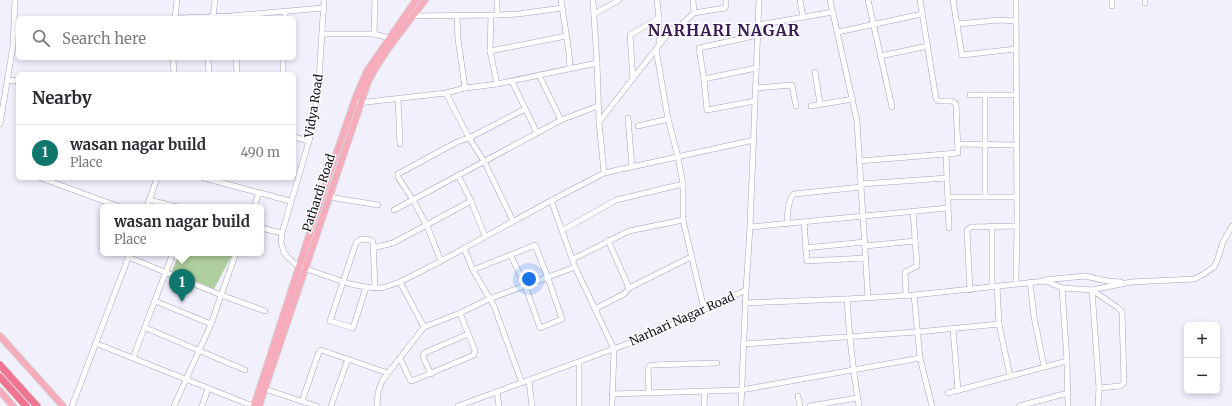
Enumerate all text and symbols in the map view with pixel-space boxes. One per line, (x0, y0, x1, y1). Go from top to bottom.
search box (16, 16, 296, 60)
district label: NARHARI NAGAR (648, 20, 800, 40)
icon: search (30, 27, 52, 49)
text: Search here (62, 29, 146, 48)
street label: Vidya Road (301, 73, 326, 140)
text: Nearby (32, 87, 92, 109)
text: wasan nagar build (70, 135, 206, 154)
text: 1 (42, 144, 48, 161)
text: 490 m (241, 144, 280, 161)
street label: Pathardi Road (299, 152, 338, 234)
text: Place (70, 154, 103, 171)
popup (100, 204, 264, 256)
text: wasan nagar build (114, 212, 250, 231)
text: Place (114, 231, 147, 248)
pin: 1 (169, 269, 195, 302)
your location (519, 269, 539, 289)
street label: Narhari Nagar Road (627, 289, 737, 349)
map controls (1184, 322, 1220, 394)
button: + (1184, 322, 1220, 358)
button: − (1184, 358, 1220, 394)

